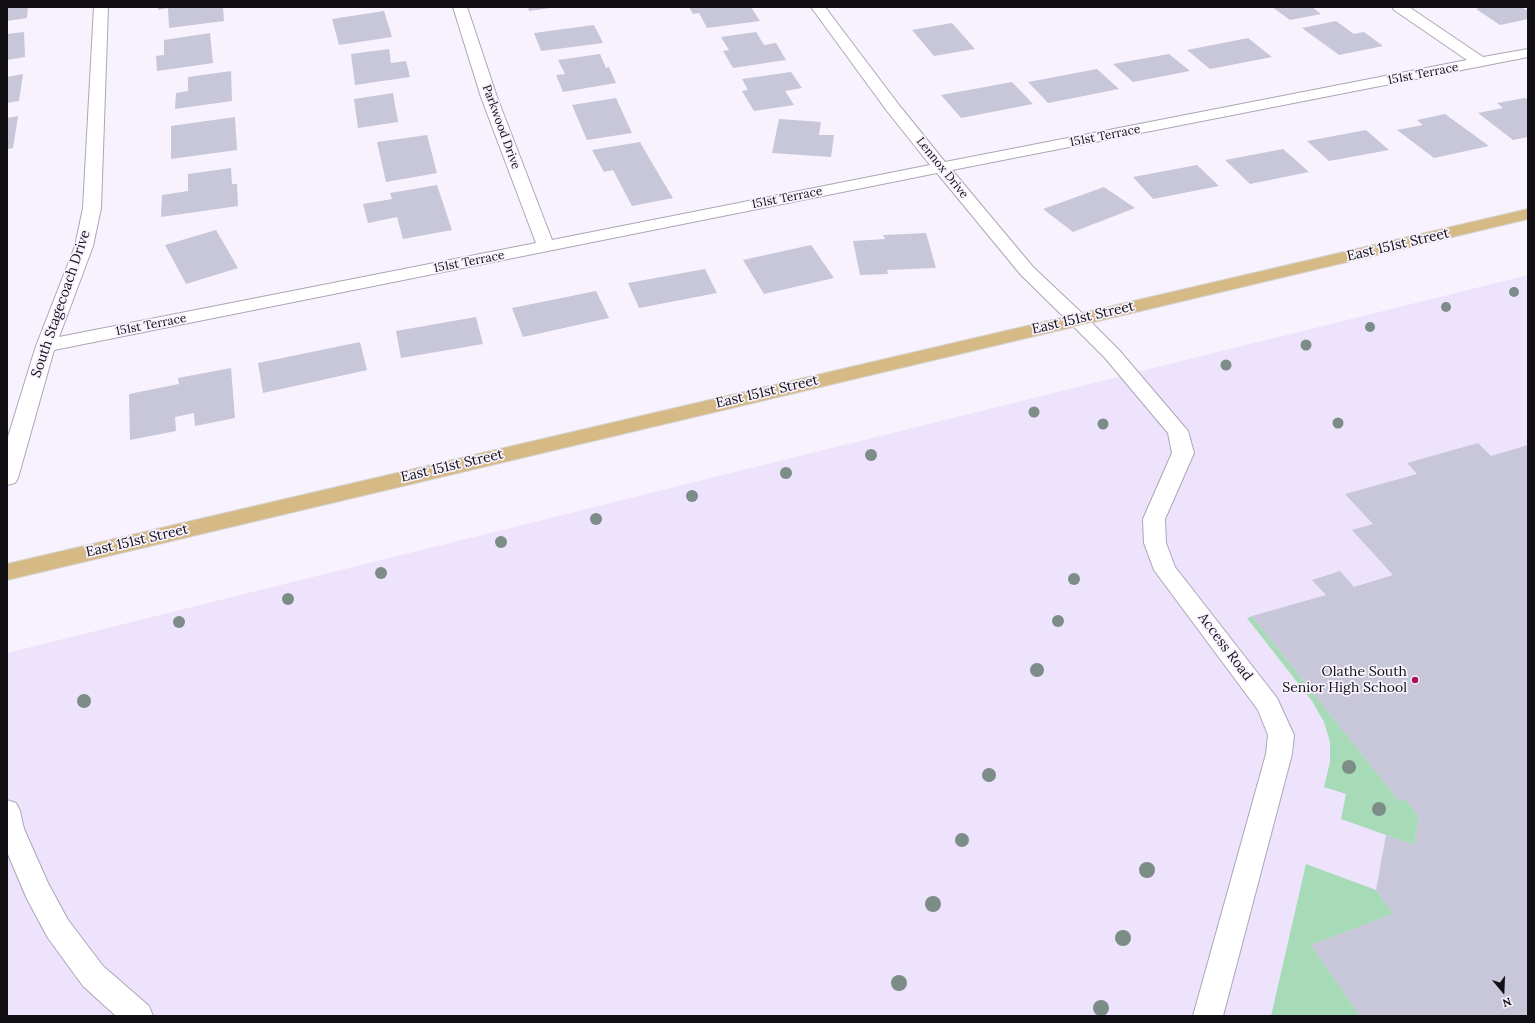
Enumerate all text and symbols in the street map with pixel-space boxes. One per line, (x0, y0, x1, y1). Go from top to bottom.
street label: 151st Terrace (1387, 60, 1459, 88)
street label: Parkwood Drive (479, 83, 523, 171)
street label: 151st Terrace (1069, 122, 1141, 150)
street label: Lennox Drive (913, 135, 971, 201)
street label: 151st Terrace (751, 184, 823, 212)
street label: East 151st Street (1345, 225, 1451, 265)
street label: South Stagecoach Drive (28, 228, 94, 380)
street label: 151st Terrace (433, 248, 505, 276)
street label: East 151st Street (1030, 298, 1136, 338)
street label: 151st Terrace (115, 311, 187, 339)
street label: East 151st Street (714, 372, 820, 412)
street label: East 151st Street (399, 446, 505, 486)
street label: East 151st Street (84, 521, 190, 561)
street label: Access Road (1194, 610, 1256, 684)
place label: Olathe South Senior High School (1282, 664, 1407, 696)
marker: Olathe South Senior High School (1410, 675, 1420, 685)
north arrow (1483, 971, 1523, 1011)
text: N (1501, 994, 1513, 1010)

